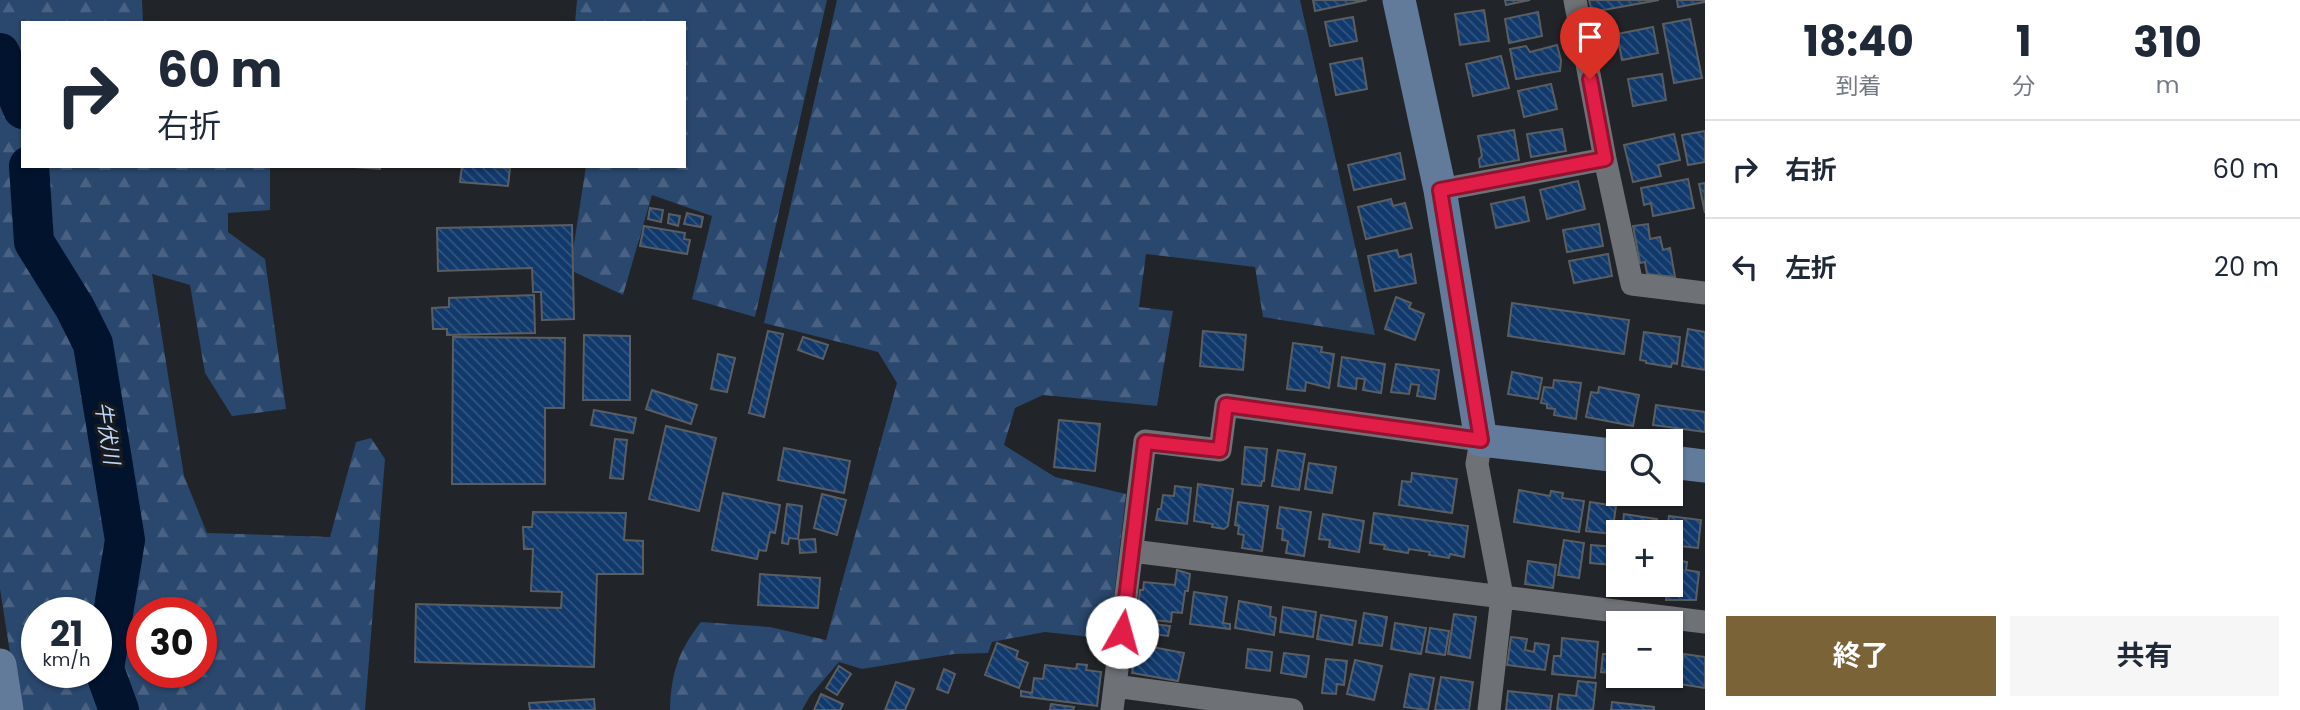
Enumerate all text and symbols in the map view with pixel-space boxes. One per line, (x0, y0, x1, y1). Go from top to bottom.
pin (1560, 7, 1620, 79)
text: 18:40 (1803, 12, 1914, 71)
text: 1 (2016, 12, 2031, 71)
text: 310 (2133, 13, 2202, 72)
icon: arrive (1571, 18, 1609, 56)
text: 60 m (157, 36, 282, 104)
icon: right (42, 49, 133, 140)
text: m (2156, 69, 2179, 101)
text: 到着 (1836, 70, 1882, 102)
text: 分 (2012, 70, 2035, 102)
text: 右折 (157, 103, 221, 148)
icon: right (1726, 150, 1764, 188)
text: 60 m (2212, 151, 2279, 187)
text: 右折 (1785, 152, 1837, 188)
icon: left (1726, 248, 1764, 286)
text: 20 m (2214, 249, 2279, 285)
text: 左折 (1785, 250, 1837, 286)
water label: 牛伏川 (88, 400, 127, 468)
map controls (1606, 429, 1683, 688)
button: search (1606, 429, 1683, 506)
button: + (1606, 520, 1683, 597)
position arrow (1085, 595, 1159, 669)
speed limit sign: 30 (126, 597, 217, 688)
text: 21 (50, 609, 83, 658)
button: − (1606, 611, 1683, 688)
button: 終了 (1726, 616, 1996, 696)
button: 共有 (2010, 616, 2279, 696)
text: km/h (43, 647, 90, 672)

